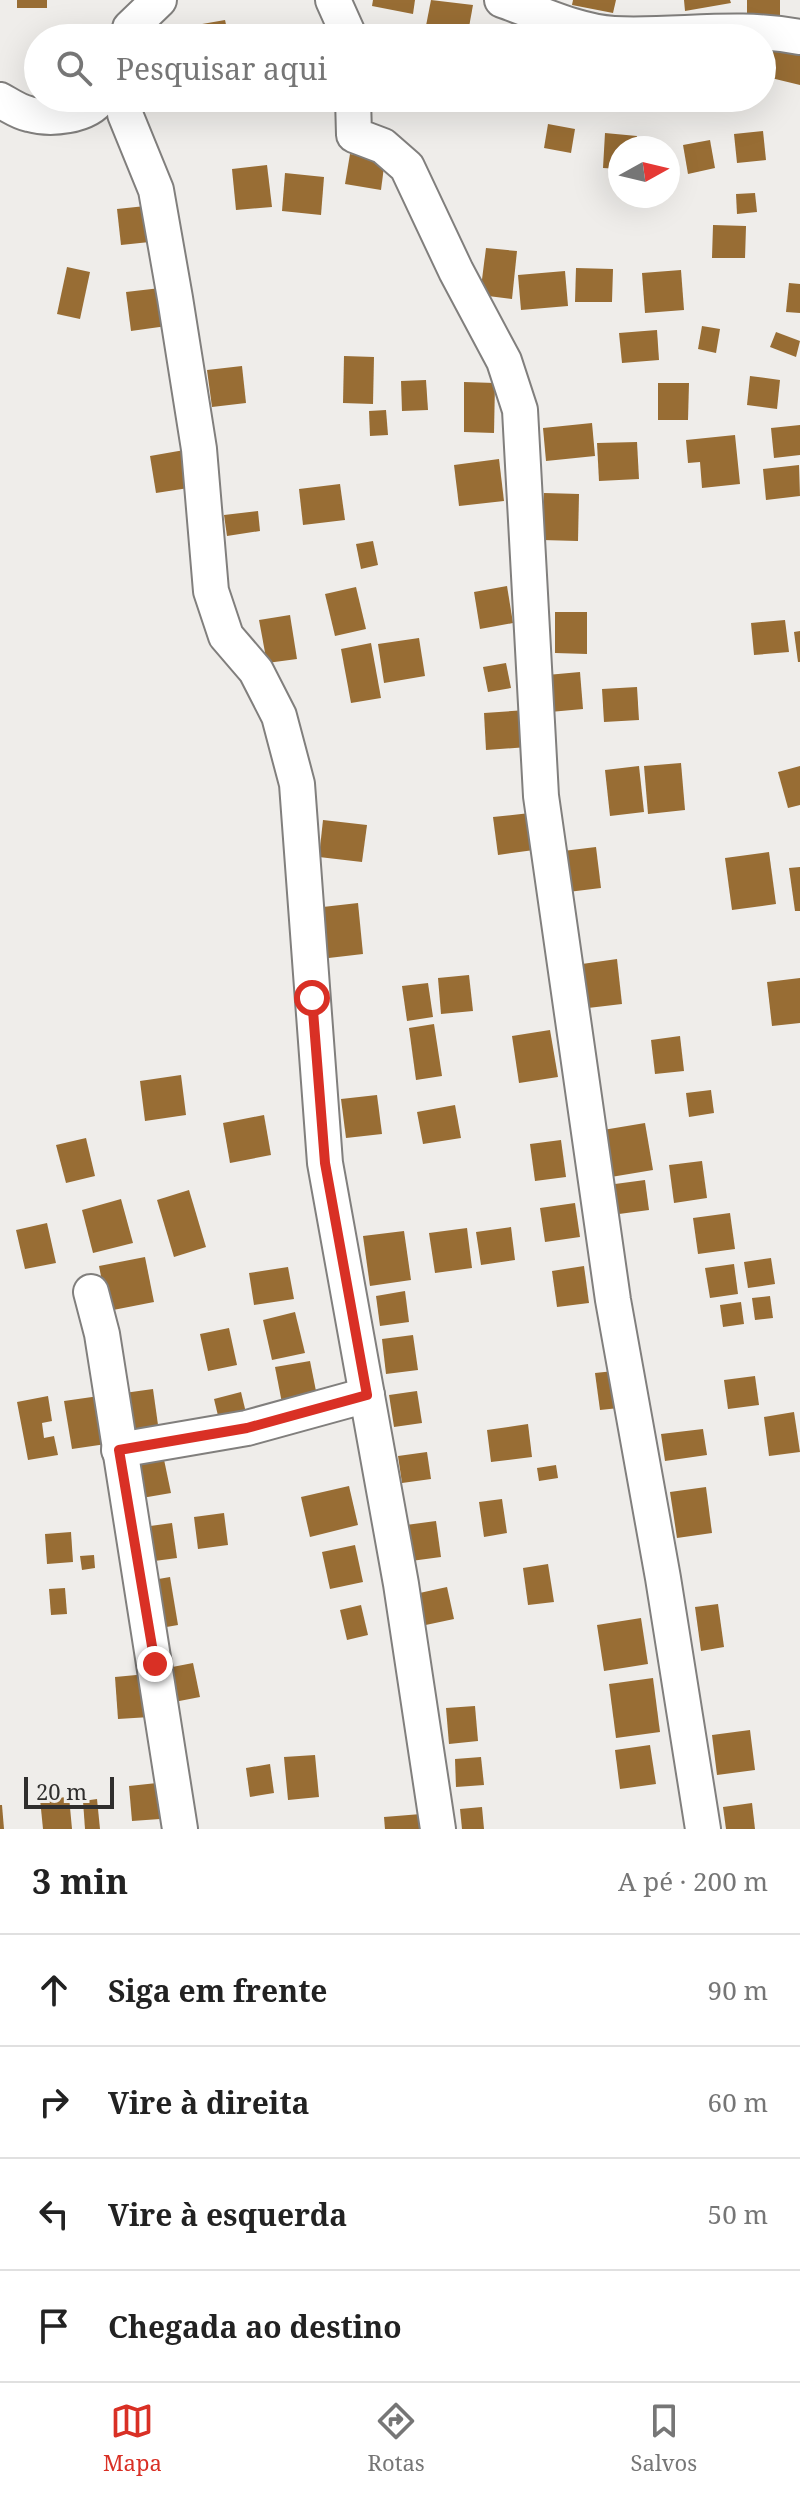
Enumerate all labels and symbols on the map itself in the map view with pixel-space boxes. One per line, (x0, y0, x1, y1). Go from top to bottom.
north arrow (608, 136, 680, 208)
route start (294, 980, 330, 1016)
route end (137, 1646, 173, 1682)
scale bar (24, 1773, 114, 1809)

